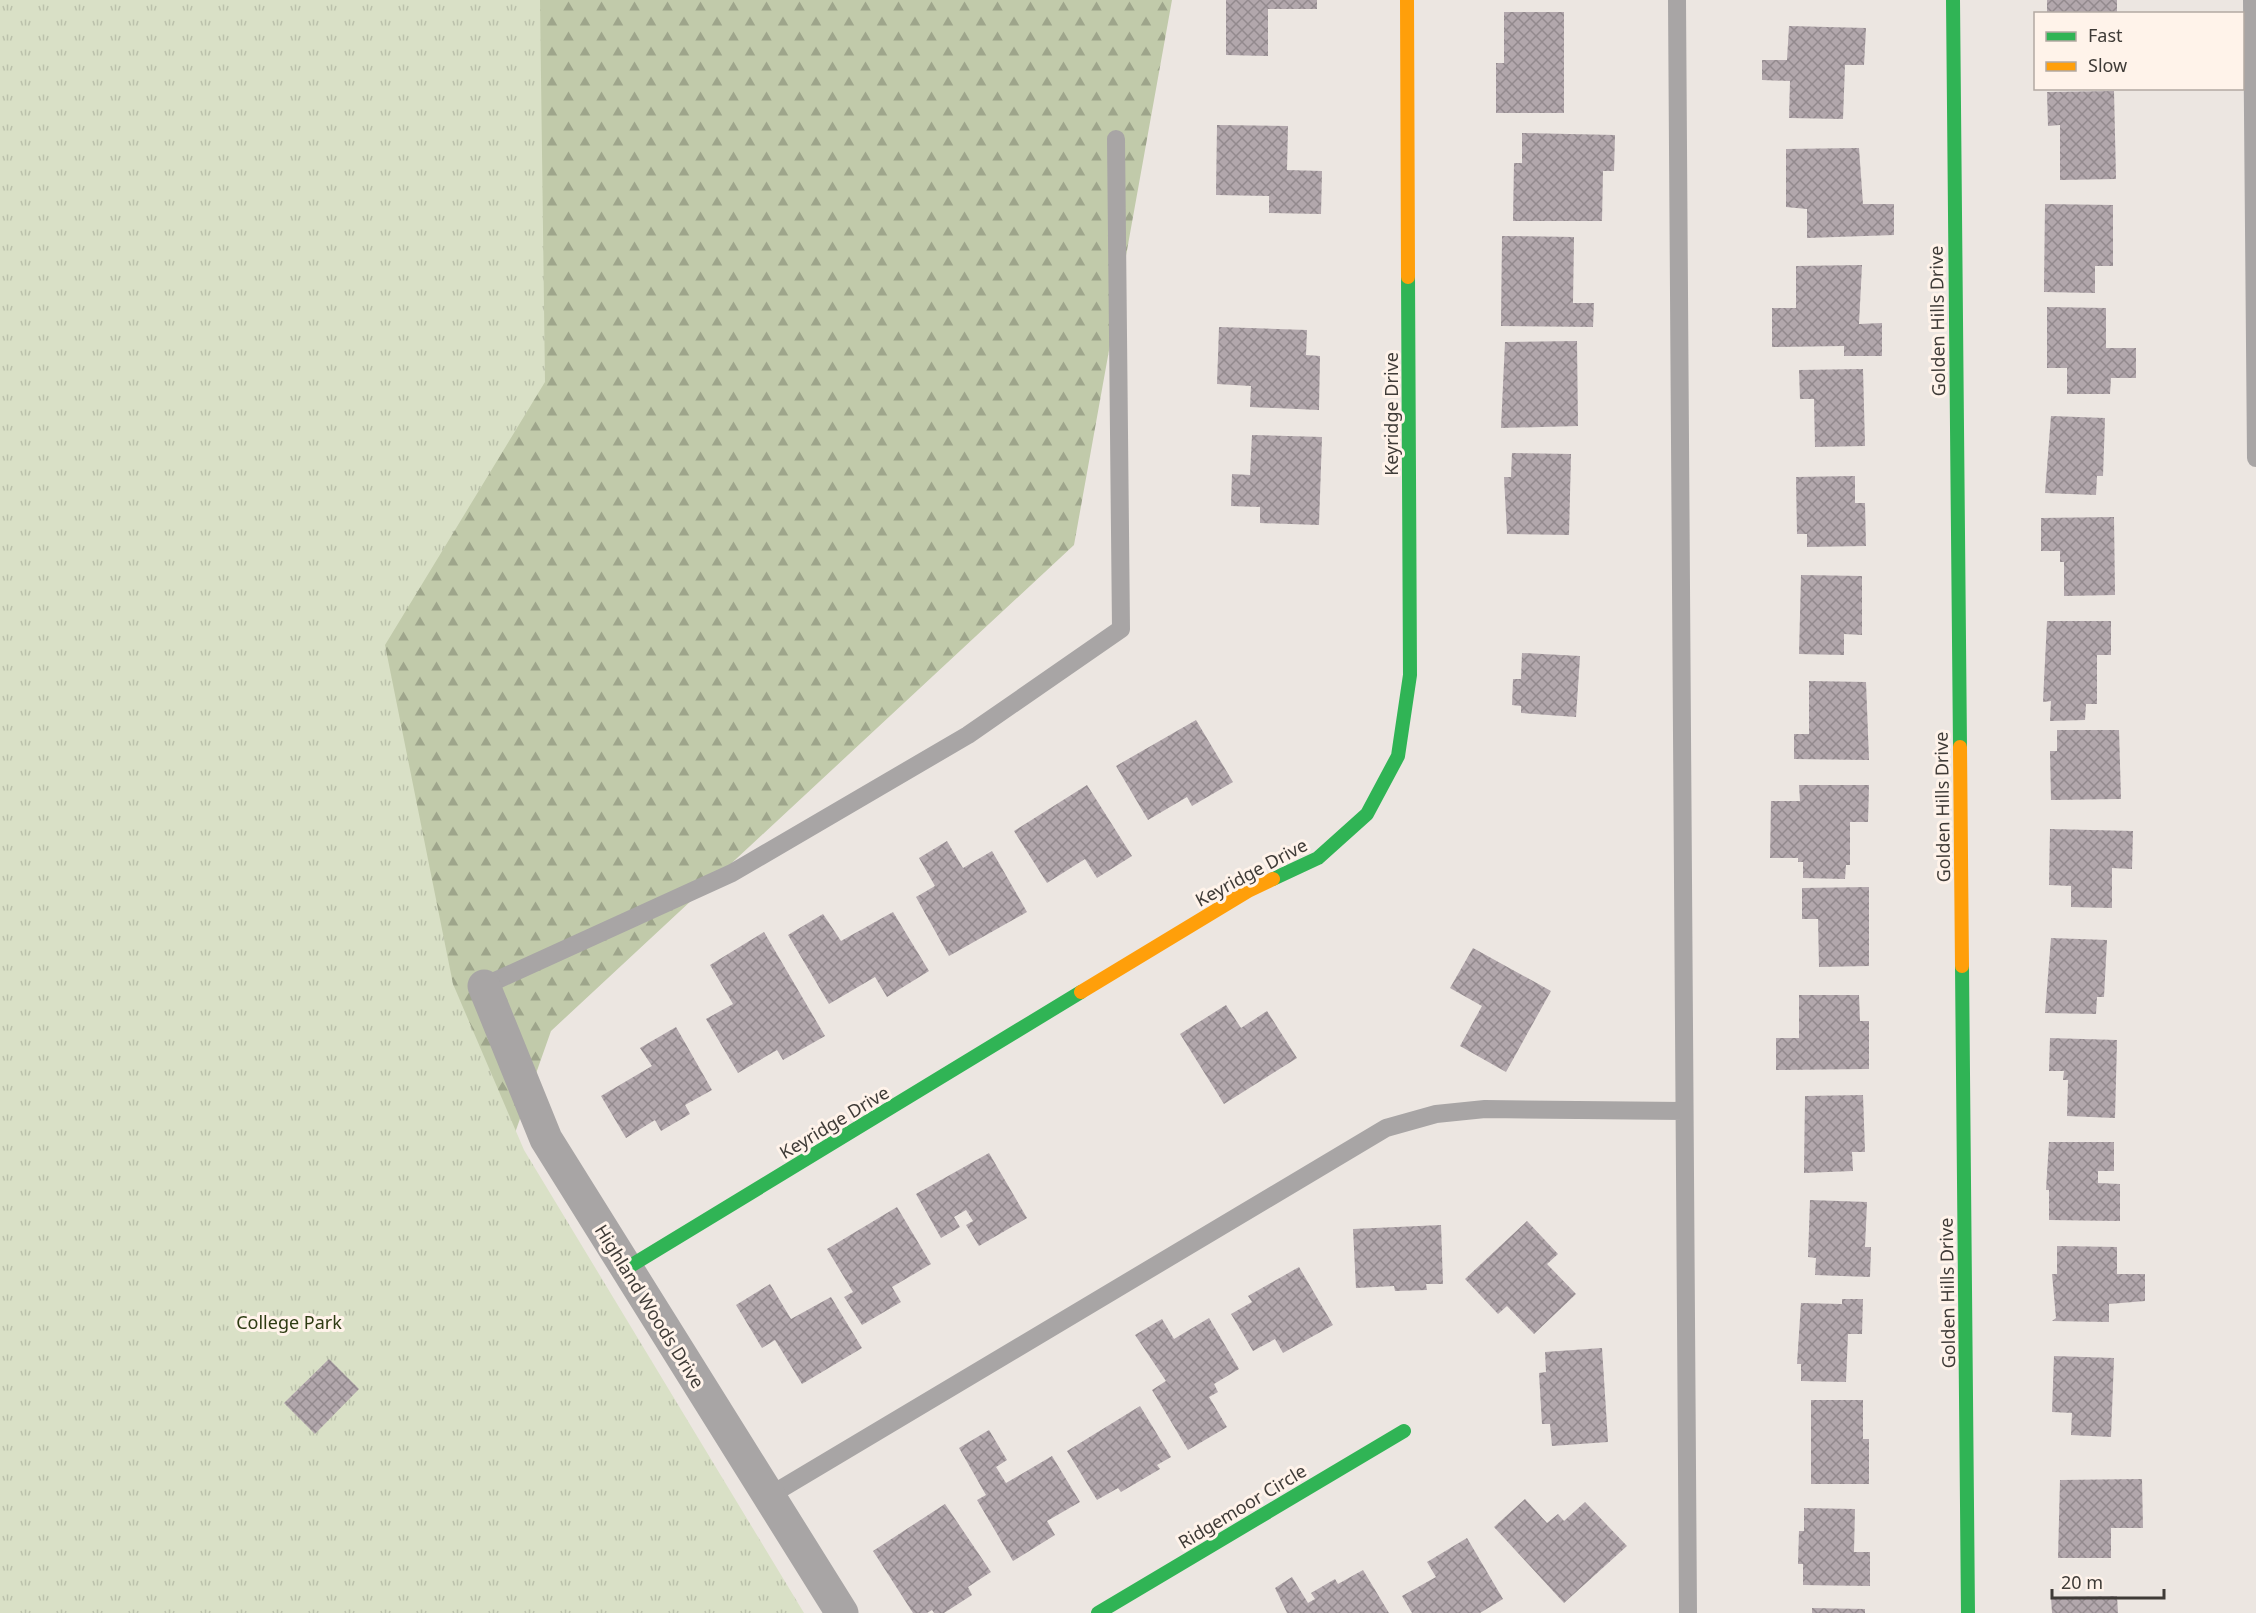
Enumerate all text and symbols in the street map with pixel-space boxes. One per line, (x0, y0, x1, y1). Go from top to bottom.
legend (2034, 12, 2244, 90)
text: Fast (2088, 23, 2123, 47)
text: Slow (2088, 53, 2127, 77)
street label: Golden Hills Drive (1924, 245, 1950, 397)
street label: Keyridge Drive (1379, 352, 1403, 476)
street label: Golden Hills Drive (1929, 731, 1955, 883)
street label: Keyridge Drive (1191, 832, 1311, 912)
street label: Keyridge Drive (775, 1080, 893, 1164)
street label: Golden Hills Drive (1934, 1217, 1960, 1369)
street label: Highland Woods Drive (590, 1220, 710, 1392)
park label: College Park (236, 1310, 342, 1334)
street label: Ridgemoor Circle (1174, 1458, 1310, 1554)
scale bar (2052, 1562, 2164, 1600)
text: 20 m (2061, 1570, 2103, 1594)

